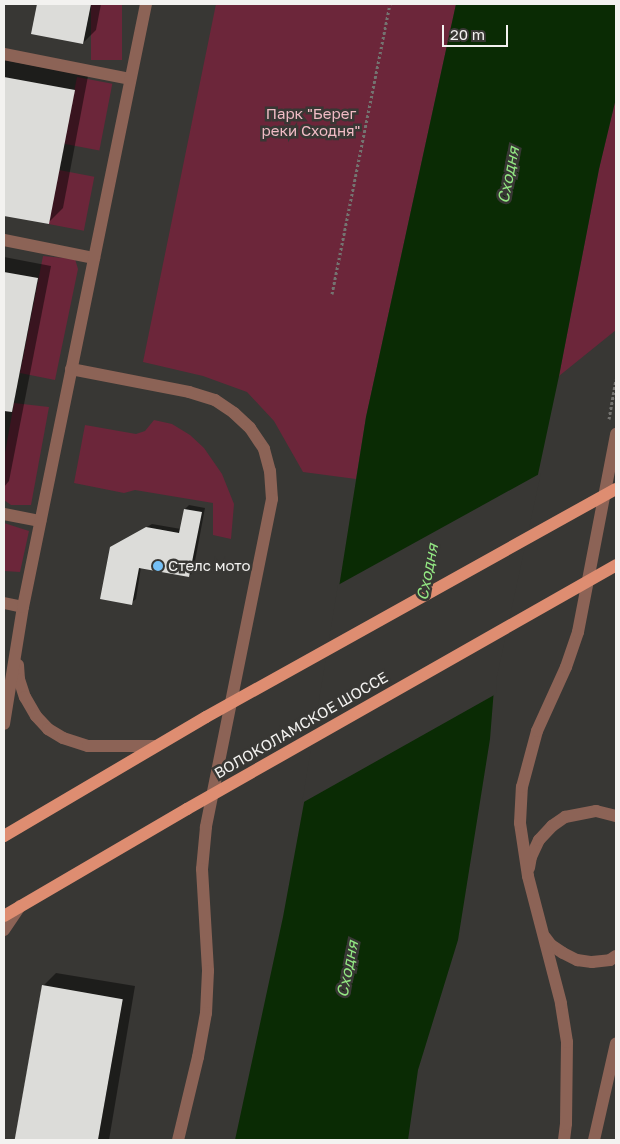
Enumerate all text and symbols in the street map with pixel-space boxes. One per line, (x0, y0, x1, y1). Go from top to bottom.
scale bar (445, 15, 511, 47)
text: 20 m (450, 25, 485, 43)
park label: Парк "Берег реки Сходня" (262, 104, 360, 139)
water label: Сходня (493, 145, 523, 205)
water label: Сходня (412, 542, 442, 602)
place label: Стелс мото (168, 557, 250, 575)
marker: Стелс мото (152, 560, 164, 572)
street label: ВОЛОКОЛАМСКОЕ ШОССЕ (211, 668, 391, 782)
water label: Сходня (332, 939, 362, 999)

